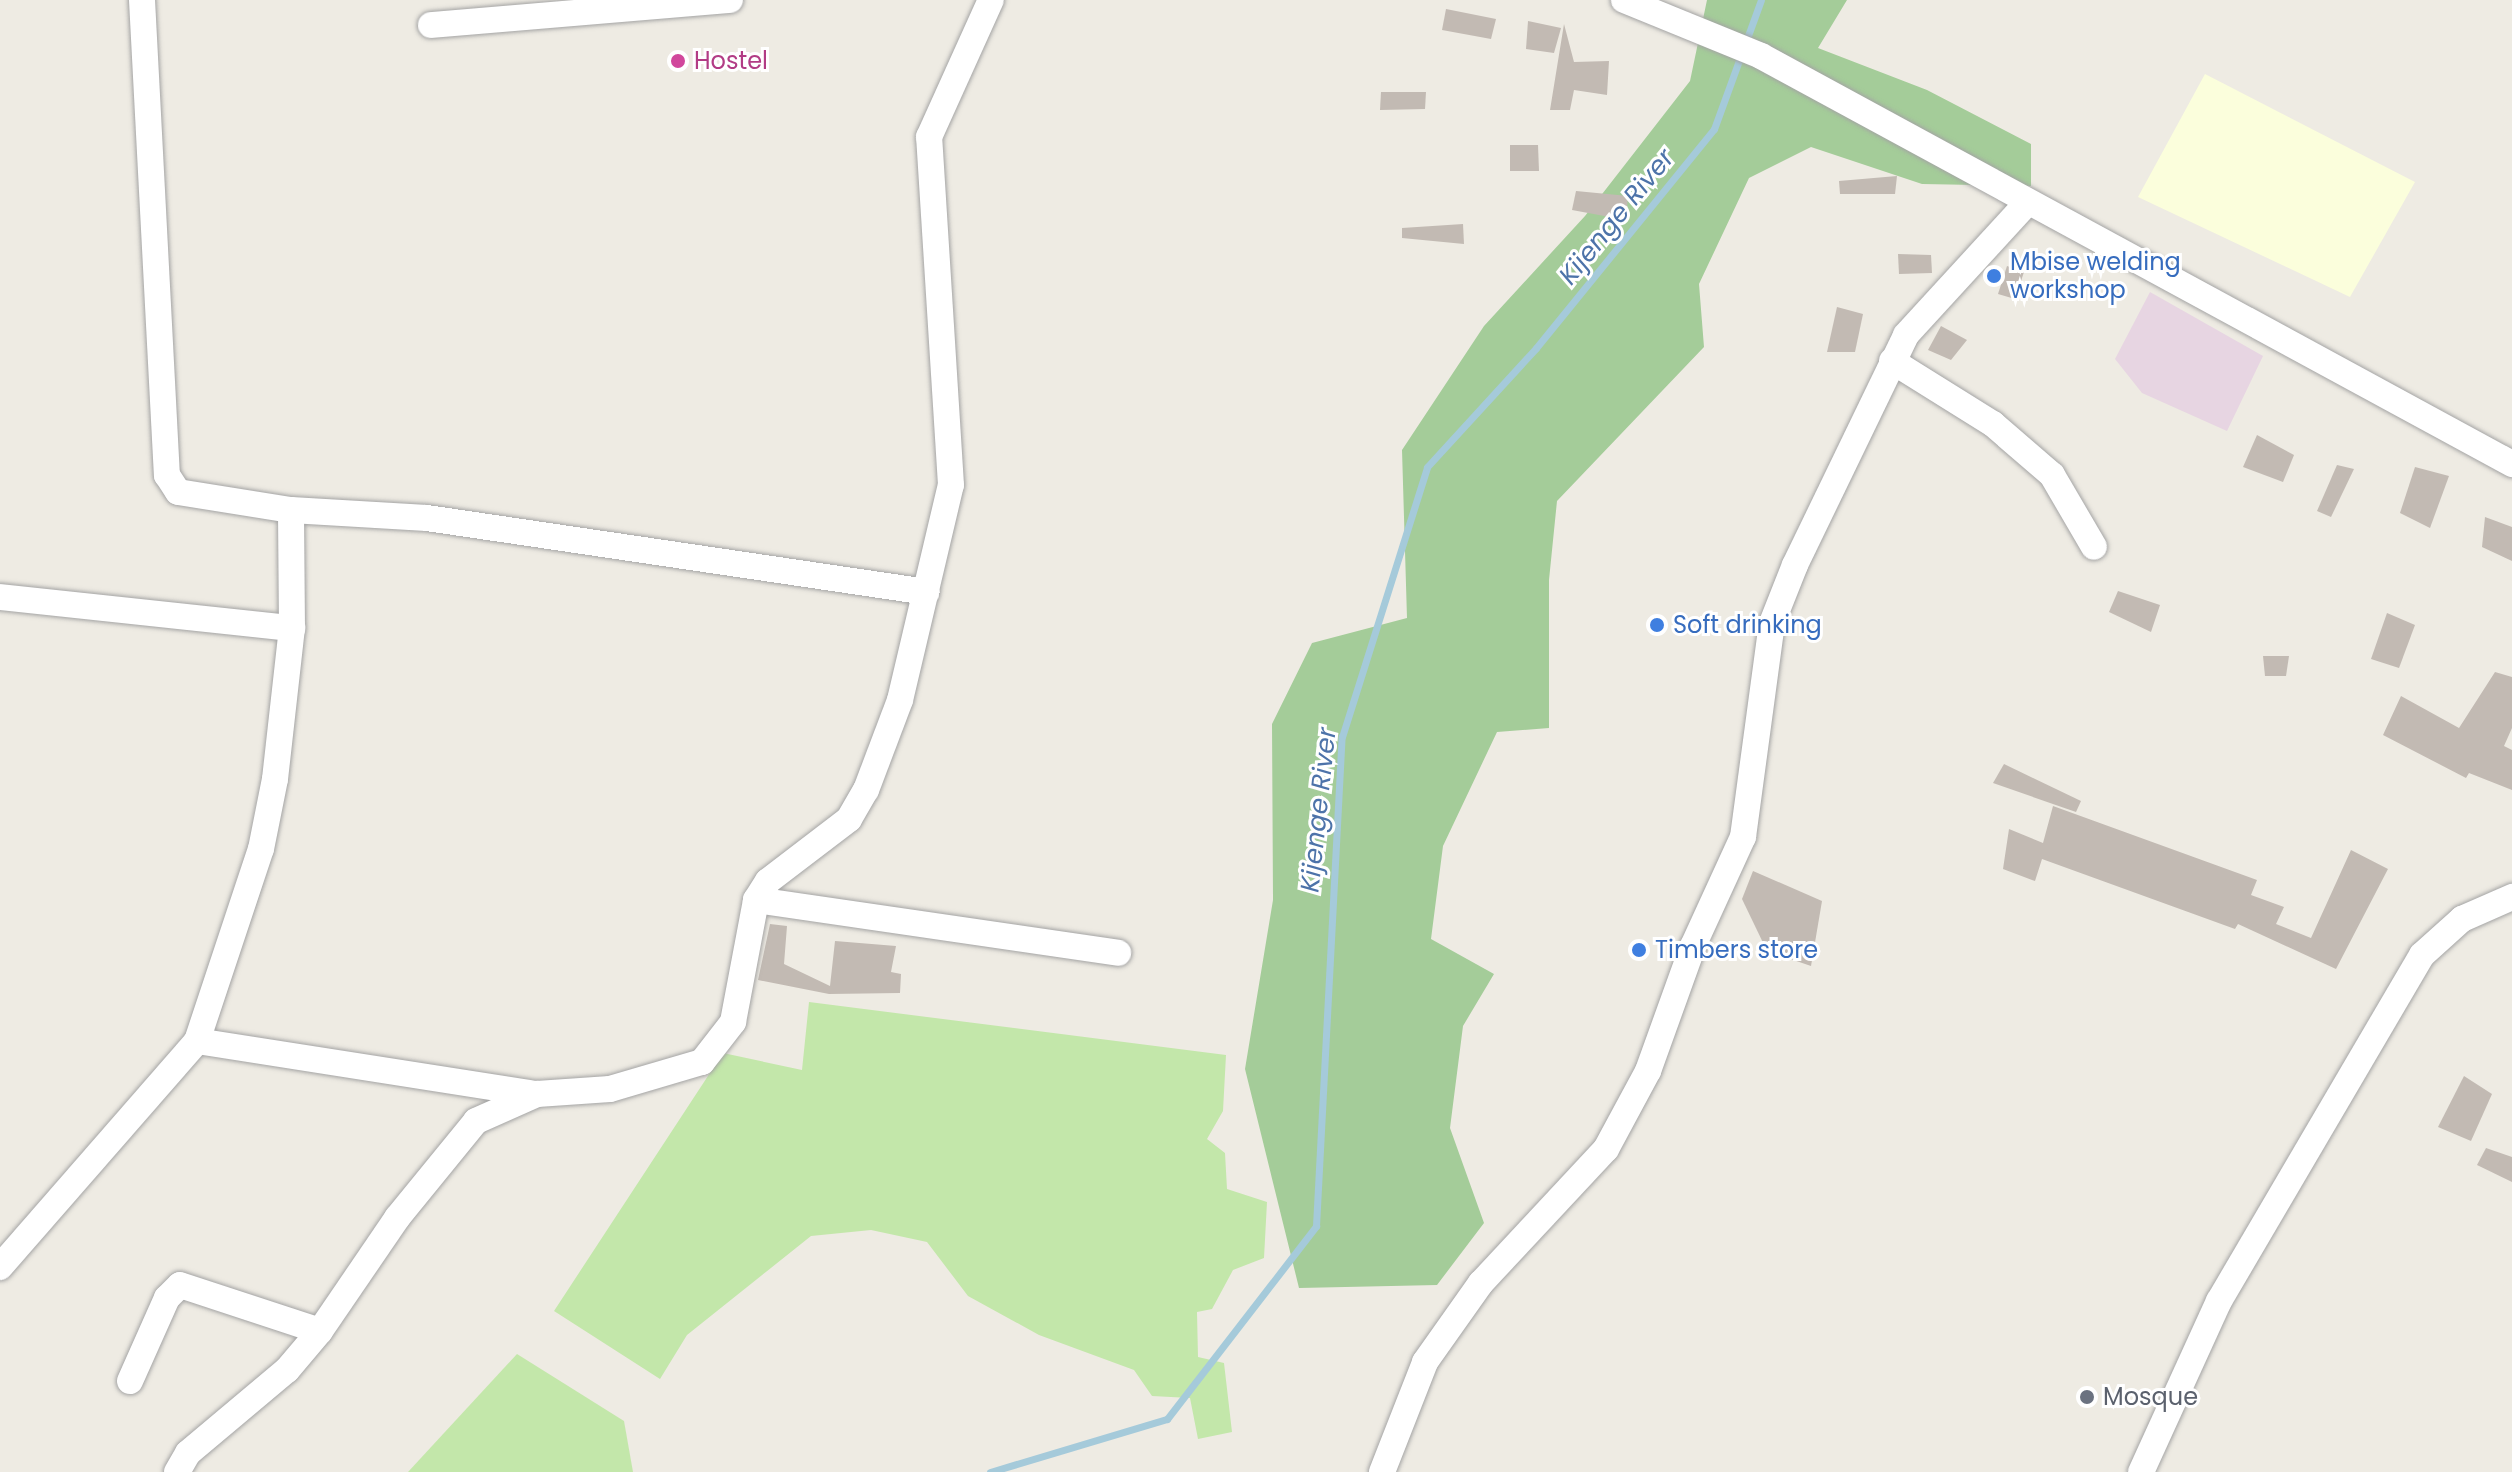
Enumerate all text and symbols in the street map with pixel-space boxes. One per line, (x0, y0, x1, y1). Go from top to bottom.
place label: Hostel (694, 47, 768, 75)
marker: Hostel (669, 52, 687, 70)
water label: Kijenge River (1553, 143, 1681, 291)
place label: Mbise welding workshop (2010, 248, 2181, 304)
marker: Mbise welding workshop (1985, 267, 2003, 285)
place label: Soft drinking (1673, 611, 1822, 639)
marker: Soft drinking (1648, 616, 1666, 634)
water label: Kijenge River (1295, 726, 1343, 894)
place label: Timbers store (1655, 936, 1818, 964)
marker: Timbers store (1630, 941, 1648, 959)
place label: Mosque (2103, 1383, 2198, 1411)
marker: Mosque (2078, 1388, 2096, 1406)

